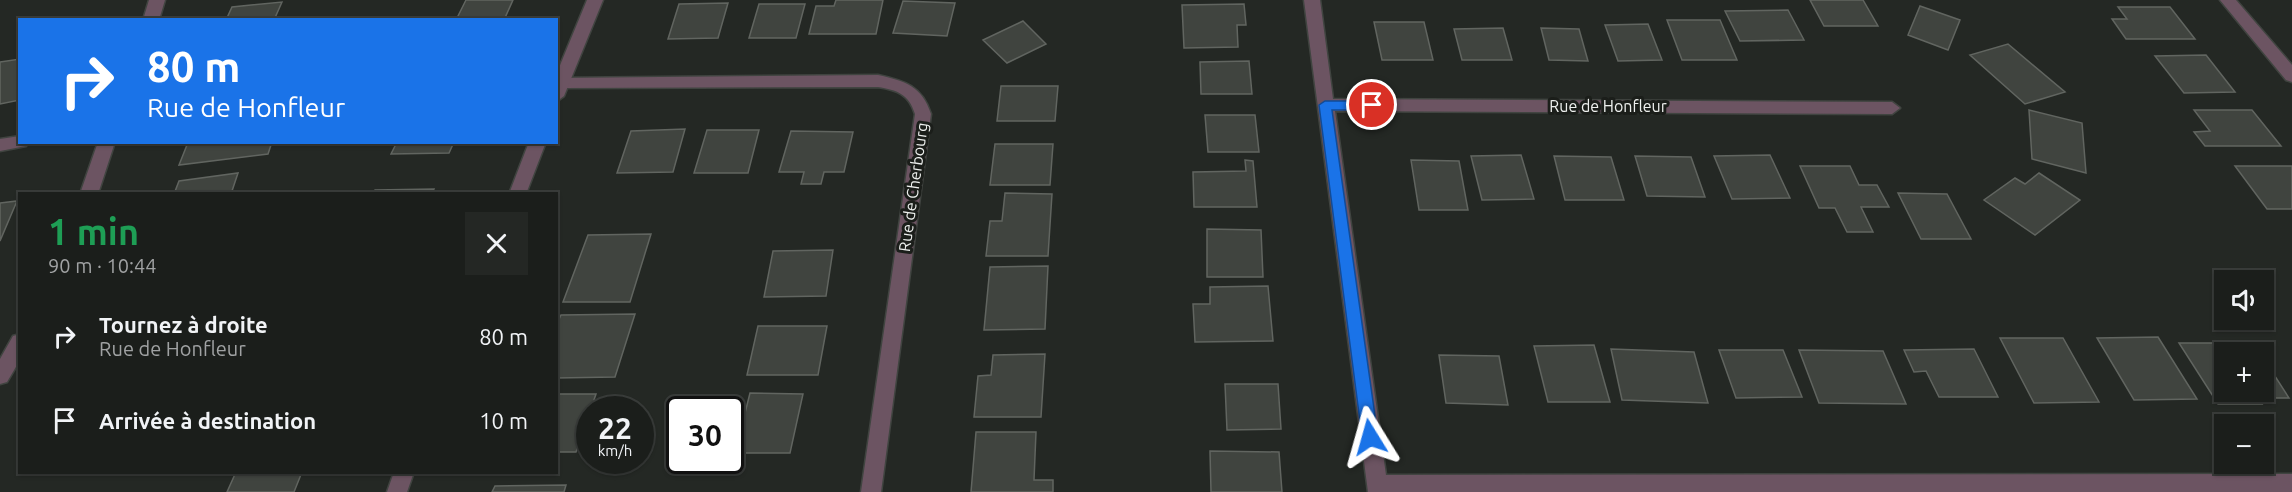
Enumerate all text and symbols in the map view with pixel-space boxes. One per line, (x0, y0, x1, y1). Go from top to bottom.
icon: right (48, 42, 126, 120)
text: 80 m (147, 43, 241, 90)
pin (1346, 79, 1397, 130)
icon: arrive (1355, 88, 1388, 121)
text: Rue de Honfleur (147, 92, 345, 122)
street label: Rue de Honfleur (1549, 97, 1667, 115)
street label: Rue de Cherbourg (895, 121, 931, 253)
text: 1 min (48, 211, 139, 252)
button: close (465, 212, 528, 275)
text: 90 m · 10:44 (48, 254, 157, 277)
map controls (2214, 270, 2274, 474)
button: sound (2214, 270, 2274, 330)
text: Tournez à droite (99, 312, 268, 337)
icon: right (48, 320, 81, 353)
text: 80 m (479, 324, 528, 349)
text: Rue de Honfleur (99, 337, 246, 360)
button: + (2214, 342, 2274, 402)
speed limit sign: 30 (666, 396, 744, 474)
icon: arrive (48, 404, 81, 437)
position arrow (1338, 405, 1402, 469)
text: Arrivée à destination (99, 408, 316, 433)
text: 10 m (479, 408, 528, 433)
text: 22 (598, 411, 632, 445)
button: − (2214, 414, 2274, 474)
text: km/h (598, 442, 632, 459)

